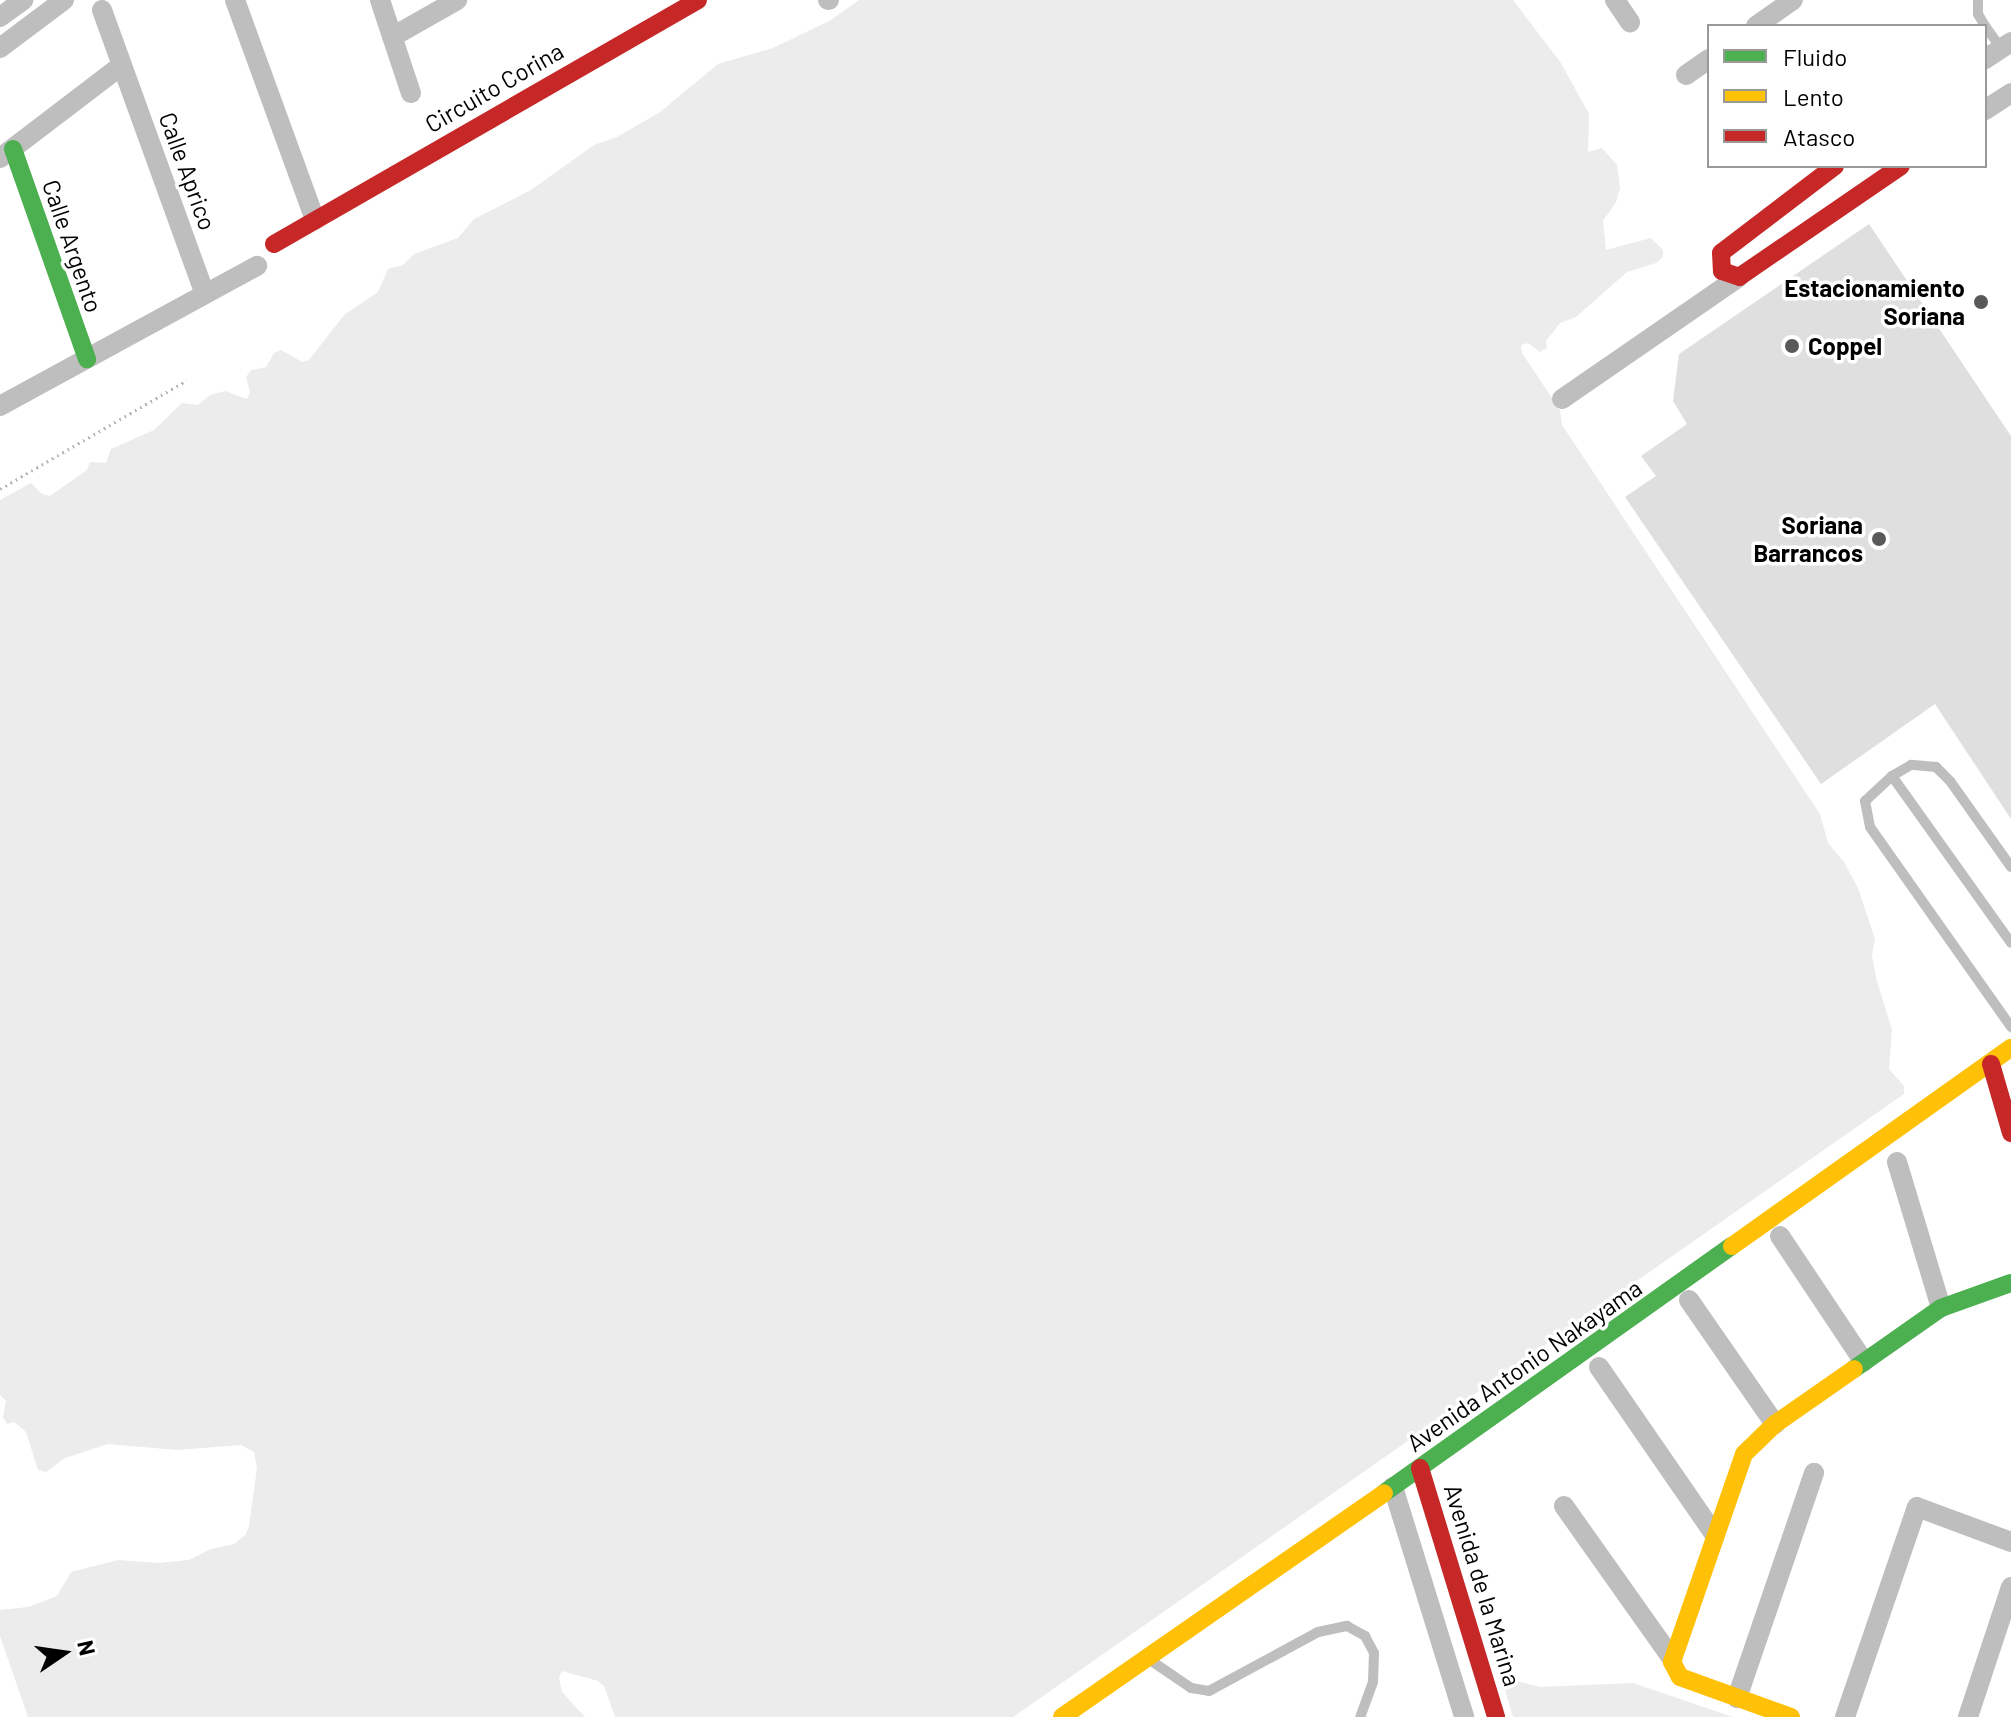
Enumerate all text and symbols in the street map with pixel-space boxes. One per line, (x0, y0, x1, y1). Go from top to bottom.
legend (1707, 24, 1987, 168)
street label: Circuito Corina (420, 36, 568, 138)
text: Fluido (1783, 42, 1847, 71)
text: Lento (1783, 82, 1844, 111)
street label: Calle Aprico (153, 108, 223, 234)
text: Atasco (1783, 122, 1855, 151)
street label: Calle Argento (37, 176, 109, 316)
place label: Estacionamiento Soriana (1784, 274, 1965, 330)
marker: Estacionamiento Soriana (1972, 293, 1990, 311)
place label: Coppel (1808, 332, 1882, 360)
marker: Coppel (1783, 337, 1801, 355)
place label: Soriana Barrancos (1753, 511, 1863, 567)
marker: Soriana Barrancos (1870, 530, 1888, 548)
street label: Avenida Antonio Nakayama (1401, 1273, 1647, 1457)
street label: Avenida de la Marina (1439, 1481, 1527, 1689)
north arrow (24, 1613, 104, 1693)
text: N (73, 1638, 102, 1658)

